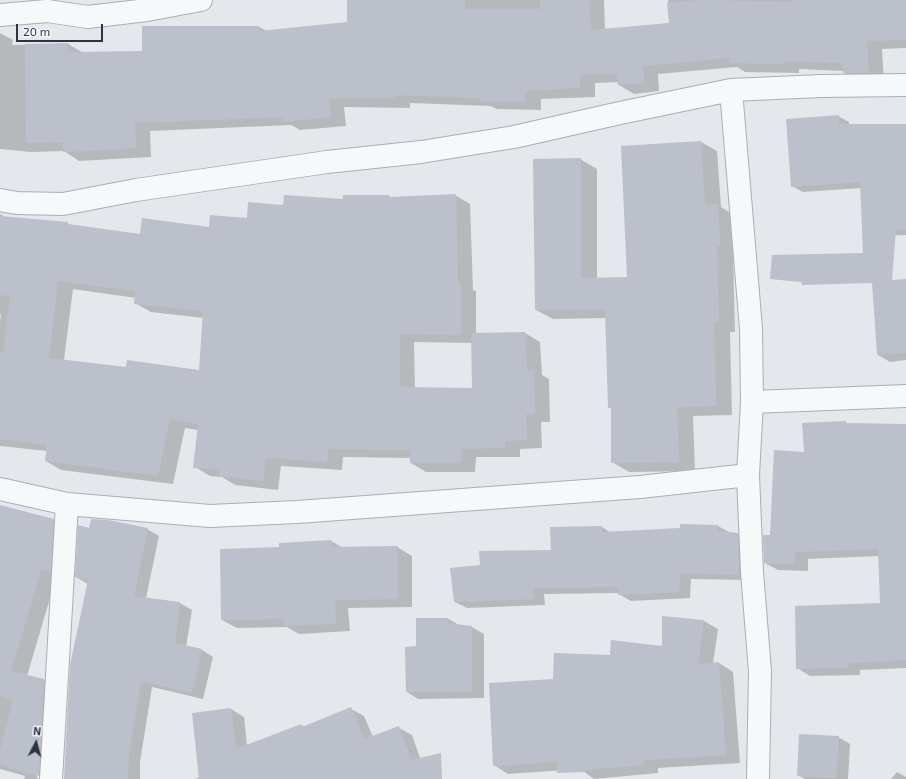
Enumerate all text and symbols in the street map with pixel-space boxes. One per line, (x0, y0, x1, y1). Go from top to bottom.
scale bar (18, 16, 105, 42)
text: 20 m (23, 24, 50, 38)
north arrow (16, 723, 56, 763)
text: N (33, 724, 42, 737)

